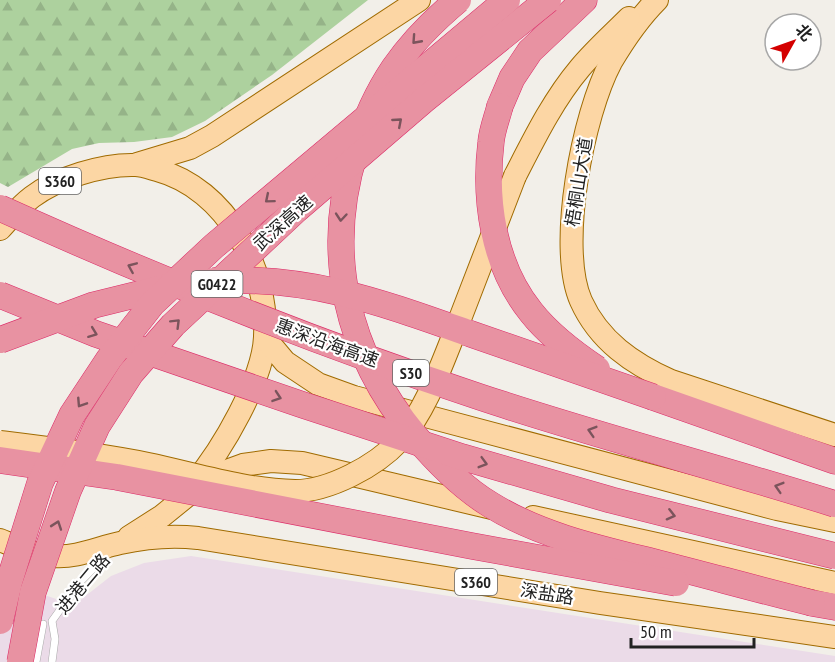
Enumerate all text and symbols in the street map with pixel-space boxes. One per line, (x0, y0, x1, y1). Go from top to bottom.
north arrow (763, 12, 823, 72)
text: 北 (792, 20, 817, 45)
one-way arrow (412, 34, 423, 44)
one-way arrow (391, 118, 402, 129)
street label: 梧桐山大道 (560, 136, 597, 228)
road number: S360 (39, 168, 81, 194)
street label: 武深高速 (248, 190, 317, 255)
one-way arrow (265, 192, 276, 203)
one-way arrow (335, 212, 348, 222)
one-way arrow (127, 262, 138, 274)
road number: G0422 (192, 271, 242, 297)
street label: 惠深沿海高速 (272, 313, 382, 372)
one-way arrow (169, 319, 180, 329)
one-way arrow (87, 325, 98, 338)
road number: S30 (393, 360, 429, 386)
one-way arrow (271, 389, 282, 402)
one-way arrow (77, 396, 88, 407)
one-way arrow (587, 426, 598, 438)
one-way arrow (477, 456, 488, 468)
one-way arrow (774, 482, 785, 494)
one-way arrow (665, 508, 675, 521)
one-way arrow (49, 520, 62, 531)
street label: 进港二路 (51, 549, 115, 619)
road number: S360 (455, 569, 497, 595)
street label: 深盐路 (519, 578, 576, 609)
scale bar (631, 611, 754, 649)
text: 50 m (640, 620, 672, 643)

